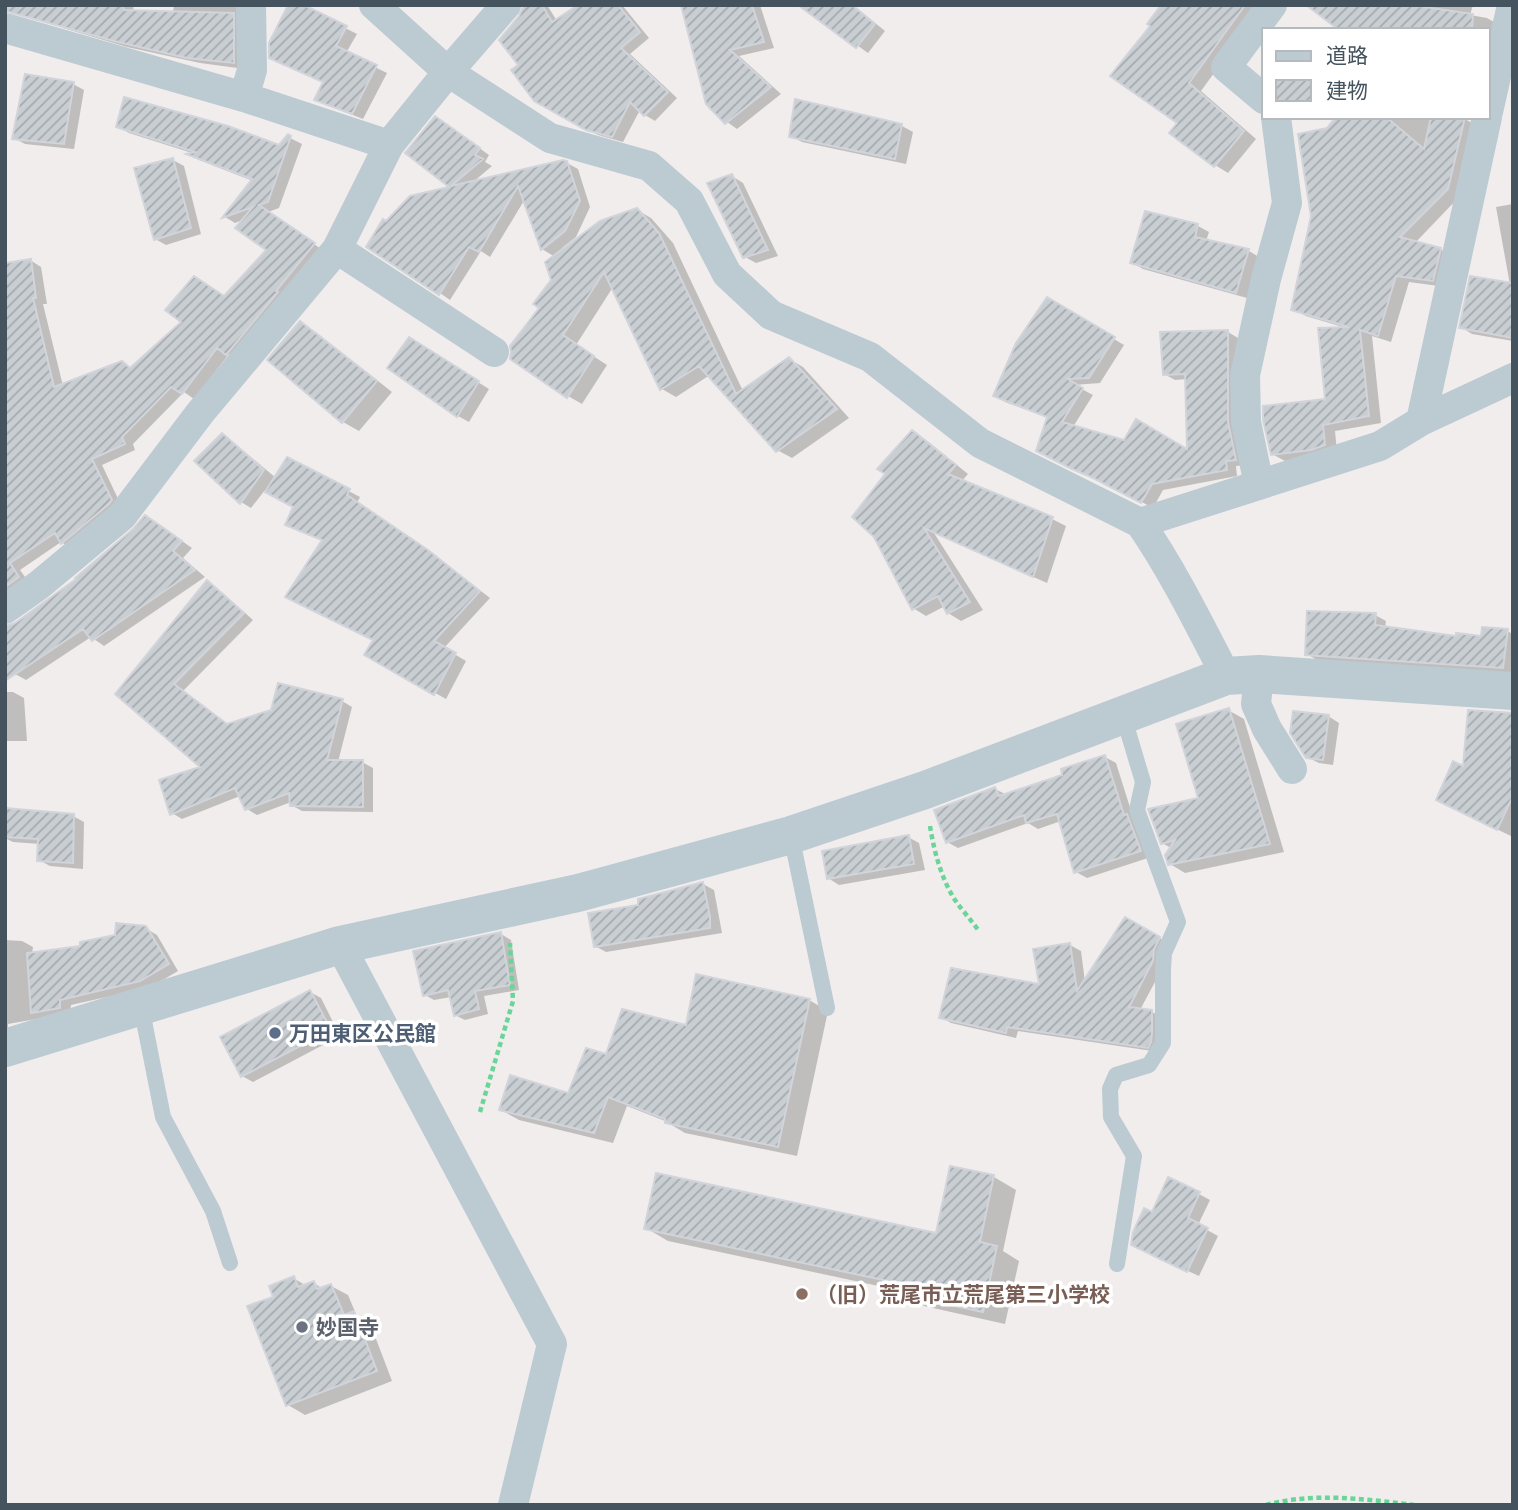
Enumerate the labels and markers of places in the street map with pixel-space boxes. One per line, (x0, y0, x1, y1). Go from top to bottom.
place label: 万田東区公民館 (289, 1020, 436, 1046)
marker: 万田東区公民館 (267, 1025, 283, 1041)
place label: （旧）荒尾市立荒尾第三小学校 (816, 1281, 1110, 1307)
marker: （旧）荒尾市立荒尾第三小学校 (794, 1286, 810, 1302)
place label: 妙国寺 (316, 1314, 379, 1340)
marker: 妙国寺 (294, 1319, 310, 1335)

